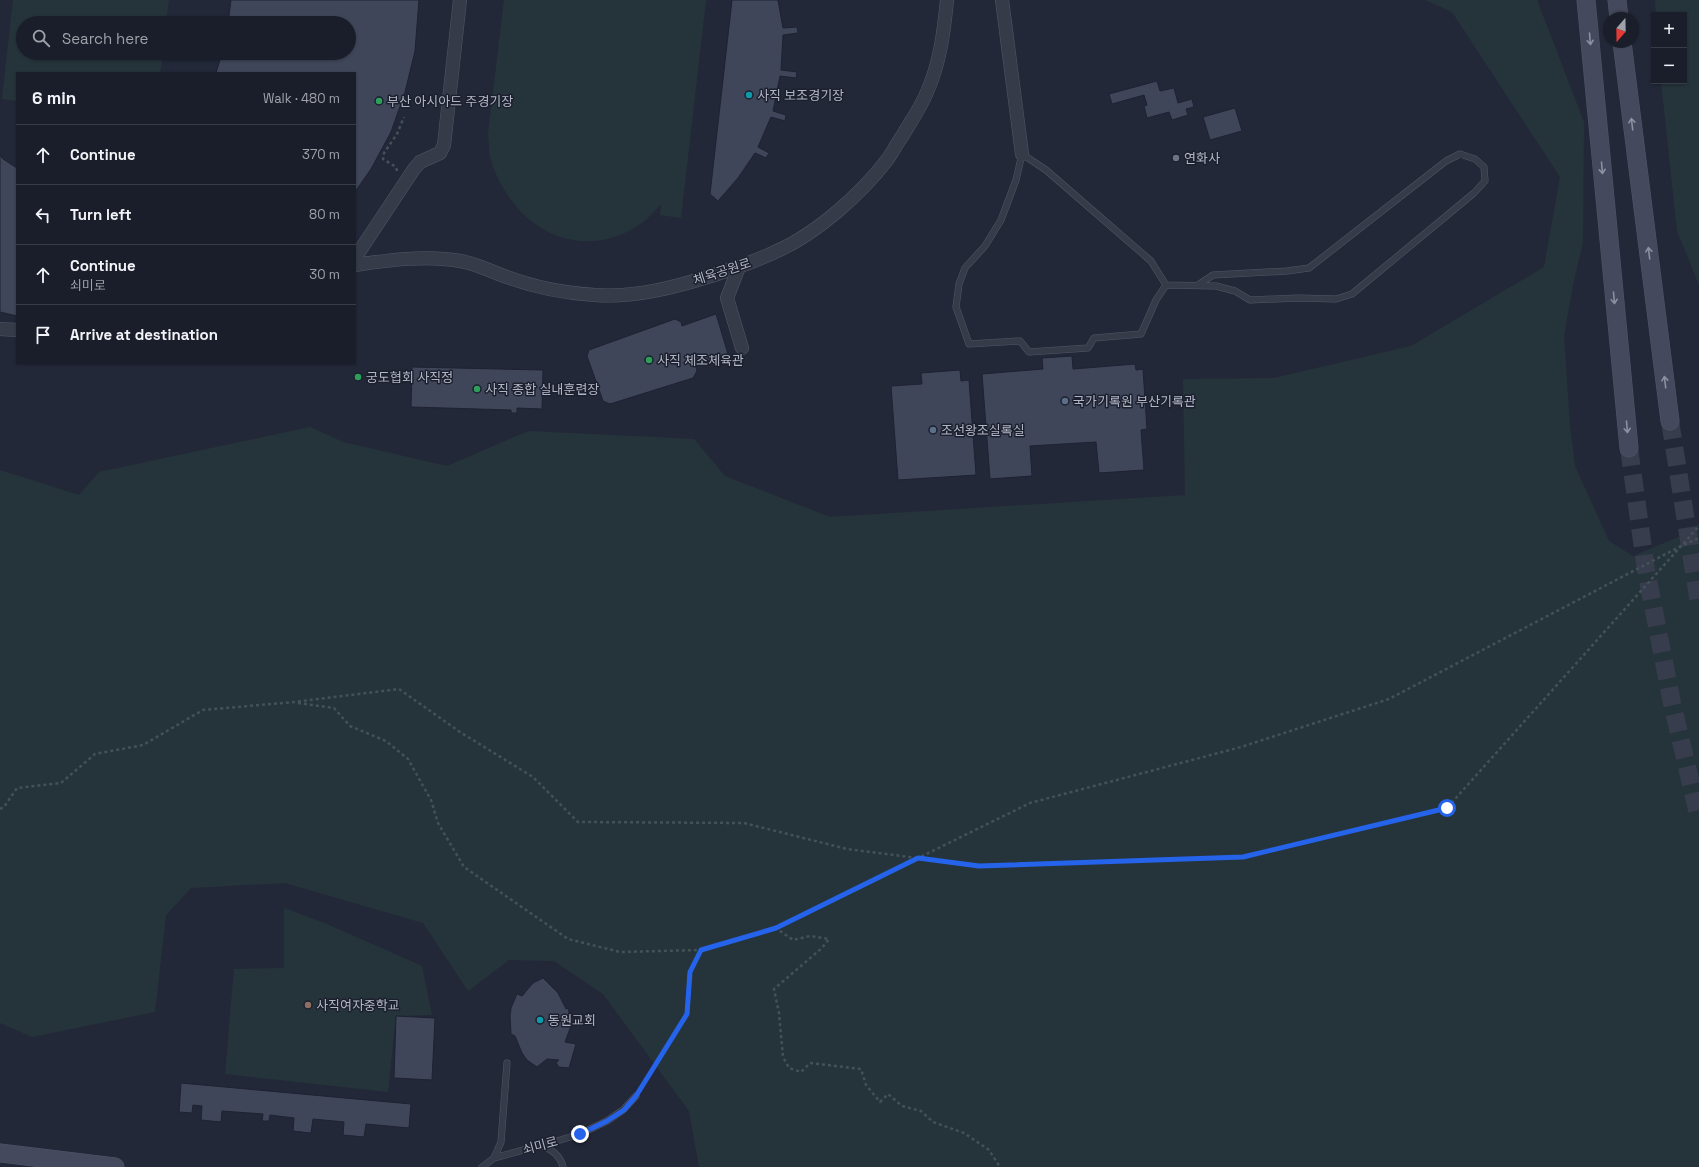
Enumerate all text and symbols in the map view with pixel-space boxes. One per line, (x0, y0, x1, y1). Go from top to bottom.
north arrow (1603, 12, 1639, 48)
map controls (1651, 12, 1687, 84)
button: + (1651, 12, 1687, 48)
search box (16, 16, 356, 60)
icon: search (30, 27, 52, 49)
text: Search here (62, 29, 148, 48)
one-way arrow (1586, 32, 1594, 45)
button: − (1651, 48, 1687, 84)
text: 6 min (32, 87, 76, 109)
place label: 사직 보조경기장 (757, 87, 844, 104)
text: Walk · 480 m (263, 90, 340, 107)
marker: 사직 보조경기장 (744, 90, 754, 100)
place label: 부산 아시아드 주경기장 (387, 93, 513, 110)
marker: 부산 아시아드 주경기장 (374, 96, 384, 106)
one-way arrow (1628, 118, 1636, 131)
icon: ahead (32, 144, 54, 166)
text: Continue (70, 145, 136, 164)
text: 370 m (302, 146, 340, 163)
place label: 연화사 (1184, 150, 1220, 167)
marker: 연화사 (1171, 153, 1181, 163)
one-way arrow (1598, 161, 1606, 174)
icon: left (32, 204, 54, 226)
text: Turn left (70, 205, 132, 224)
text: 80 m (309, 206, 340, 223)
one-way arrow (1645, 247, 1652, 260)
street label: 체육공원로 (691, 254, 753, 289)
text: Continue (70, 256, 136, 275)
icon: ahead (32, 264, 54, 286)
text: 30 m (309, 266, 340, 283)
text: 쇠미로 (70, 277, 106, 294)
one-way arrow (1611, 291, 1618, 304)
icon: arrive (32, 324, 54, 346)
text: Arrive at destination (70, 325, 218, 344)
place label: 사직 체조체육관 (657, 352, 744, 369)
marker: 사직 체조체육관 (644, 355, 654, 365)
place label: 궁도협회 사직정 (366, 369, 453, 386)
marker: 궁도협회 사직정 (353, 372, 363, 382)
one-way arrow (1661, 376, 1669, 389)
place label: 사직 종합 실내훈련장 (485, 381, 599, 398)
marker: 사직 종합 실내훈련장 (472, 384, 482, 394)
place label: 국가기록원 부산기록관 (1073, 393, 1196, 410)
marker: 국가기록원 부산기록관 (1060, 396, 1070, 406)
one-way arrow (1623, 420, 1630, 433)
place label: 조선왕조실록실 (941, 422, 1025, 439)
marker: 조선왕조실록실 (928, 425, 938, 435)
route start (1438, 799, 1456, 817)
place label: 사직여자중학교 (316, 997, 400, 1014)
marker: 사직여자중학교 (303, 1000, 313, 1010)
place label: 동원교회 (548, 1012, 596, 1029)
marker: 동원교회 (535, 1015, 545, 1025)
route end (571, 1125, 589, 1143)
street label: 쇠미로 (521, 1133, 560, 1158)

